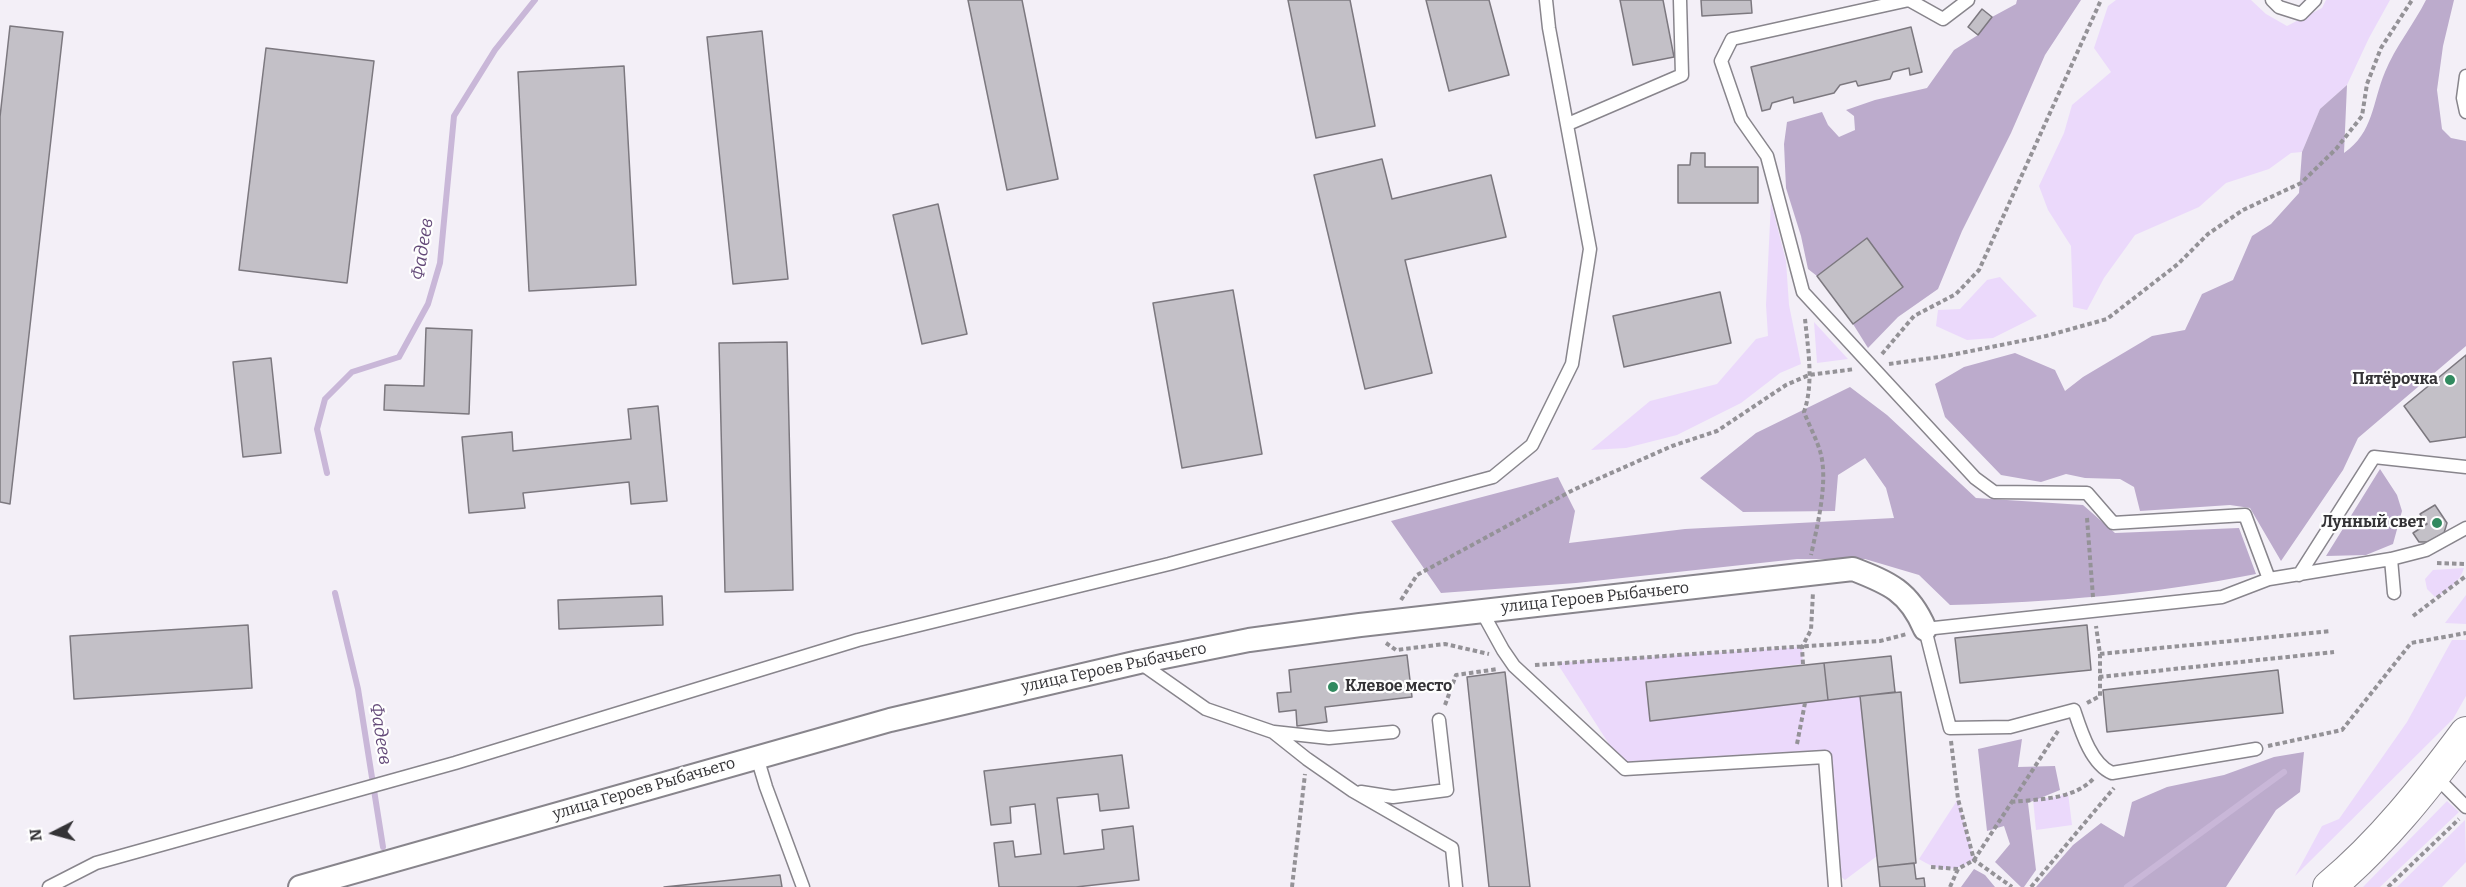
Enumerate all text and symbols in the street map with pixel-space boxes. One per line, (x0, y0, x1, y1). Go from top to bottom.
water label: Фадеев (407, 216, 439, 282)
place label: Пятёрочка (2352, 370, 2438, 390)
marker: Пятёрочка (2443, 373, 2457, 387)
place label: Лунный свет (2321, 513, 2425, 533)
marker: Лунный свет (2430, 516, 2444, 530)
street label: улица Героев Рыбачьего (1500, 579, 1690, 617)
street label: улица Героев Рыбачьего (1020, 639, 1208, 697)
place label: Клевое место (1345, 677, 1452, 697)
marker: Клевое место (1326, 680, 1340, 694)
water label: Фадеев (364, 701, 396, 767)
street label: улица Героев Рыбачьего (551, 754, 737, 824)
north arrow (24, 803, 84, 863)
text: N (26, 828, 46, 842)

